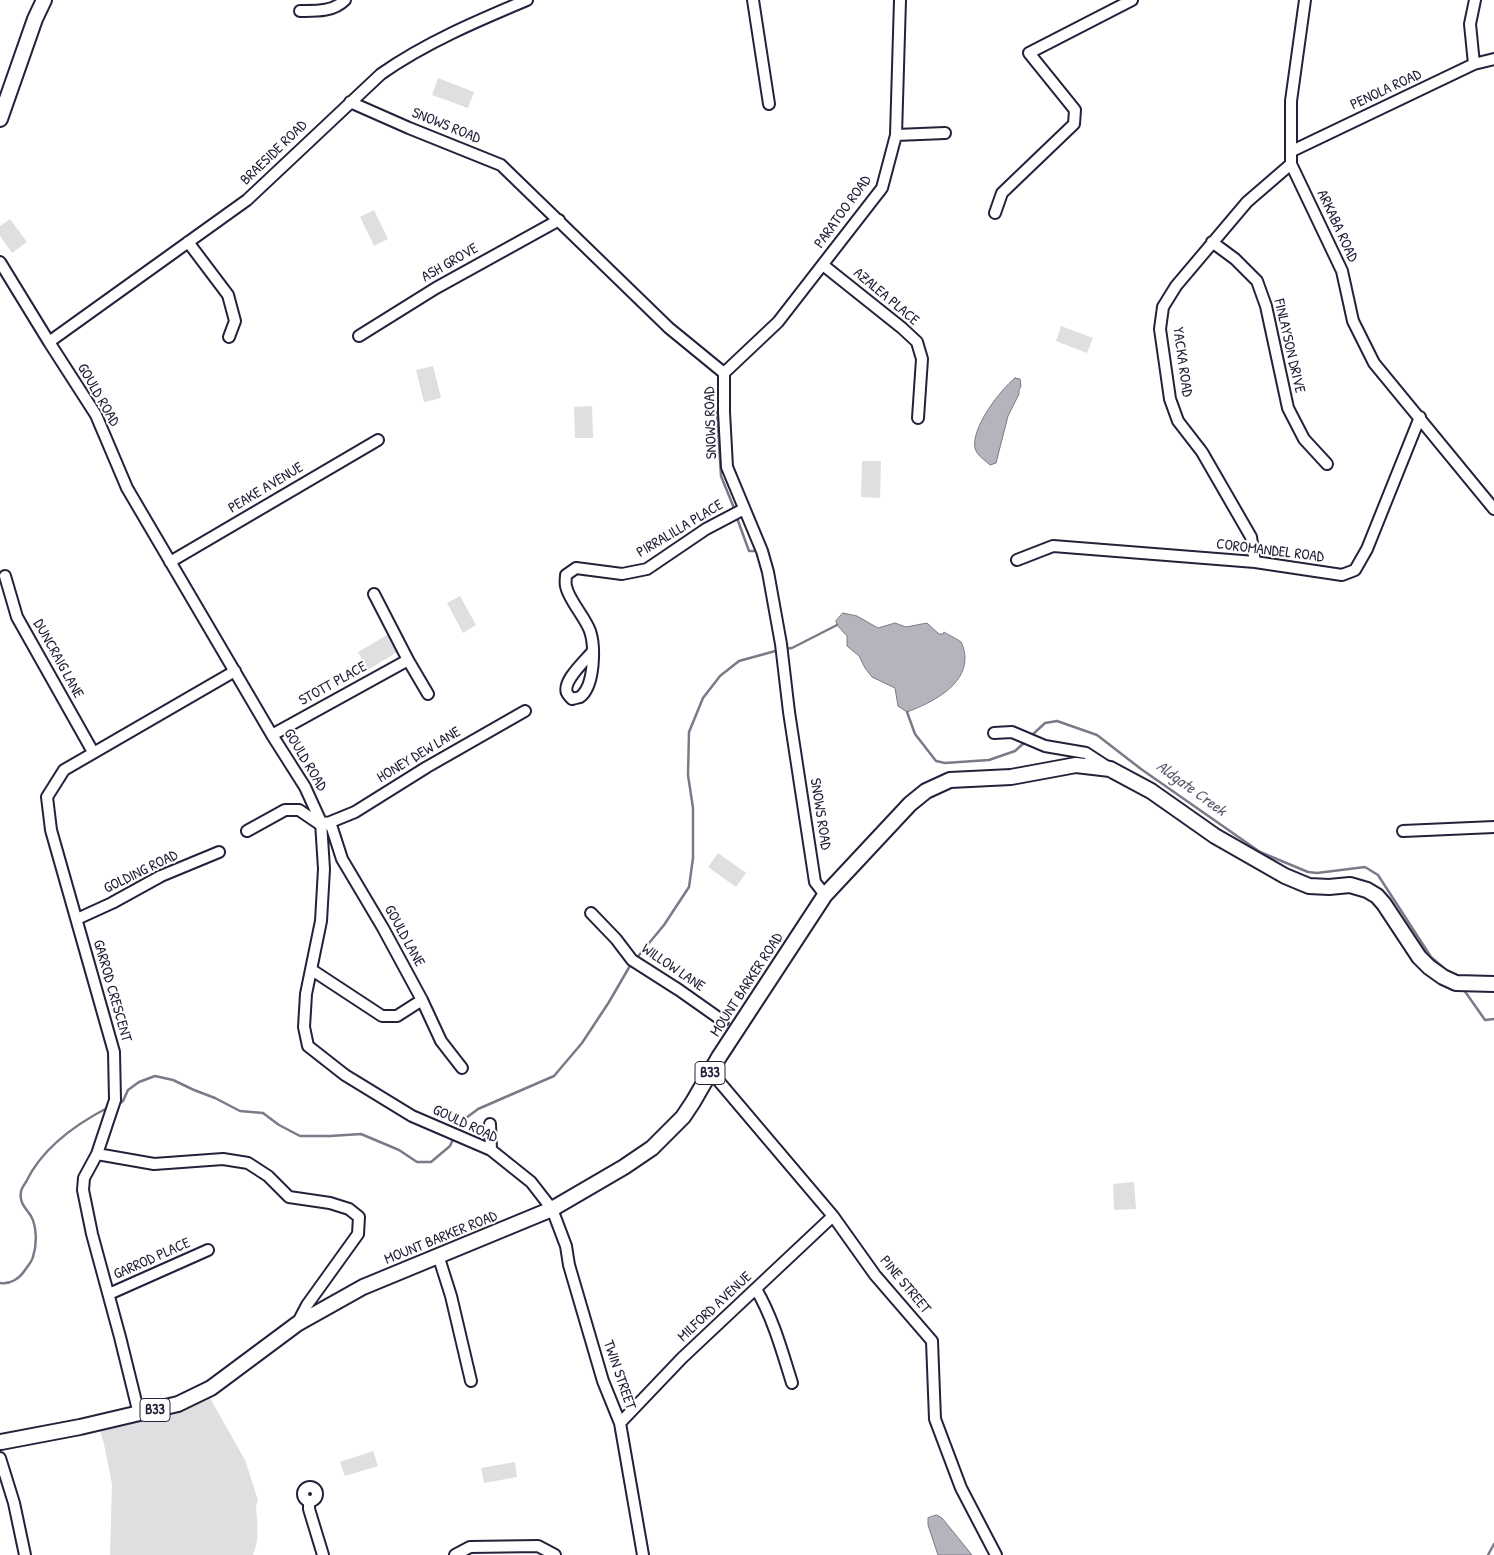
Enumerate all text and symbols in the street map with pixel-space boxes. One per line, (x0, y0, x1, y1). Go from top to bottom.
street label: PENOLA ROAD (1348, 66, 1424, 114)
street label: SNOWS ROAD (409, 104, 483, 148)
street label: BRAESIDE ROAD (237, 117, 311, 189)
street label: PARATOO ROAD (811, 172, 875, 252)
street label: ARKABA ROAD (1313, 187, 1361, 265)
street label: ASH GROVE (419, 240, 481, 286)
street label: AZALEA PLACE (850, 264, 922, 330)
street label: FINLAYSON DRIVE (1269, 297, 1309, 395)
street label: YACKA ROAD (1168, 326, 1196, 398)
street label: GOULD ROAD (73, 360, 123, 430)
street label: SNOWS ROAD (701, 387, 721, 459)
street label: PEAKE AVENUE (225, 459, 307, 517)
street label: PIRRALILLA PLACE (634, 496, 726, 562)
street label: COROMANDEL ROAD (1215, 535, 1325, 567)
street label: DUNCRAIG LANE (29, 616, 87, 702)
street label: STOTT PLACE (296, 658, 370, 710)
street label: HONEY DEW LANE (374, 723, 464, 787)
street label: GOULD ROAD (279, 726, 331, 794)
water label: Aldgate Creek (1152, 757, 1230, 821)
street label: SNOWS ROAD (805, 777, 835, 851)
street label: GOLDING ROAD (101, 846, 181, 898)
street label: GOULD LANE (380, 902, 428, 970)
street label: MOUNT BARKER ROAD (707, 930, 787, 1040)
street label: GARROD CRESCENT (89, 938, 135, 1044)
street label: WILLOW LANE (638, 940, 708, 996)
road number: B33 (695, 1062, 725, 1084)
street label: GOULD ROAD (430, 1101, 500, 1147)
street label: MOUNT BARKER ROAD (382, 1207, 500, 1269)
street label: GARROD PLACE (111, 1234, 193, 1284)
street label: PINE STREET (876, 1252, 934, 1318)
street label: MILFORD AVENUE (674, 1268, 756, 1346)
street label: TWIN STREET (599, 1338, 639, 1412)
road number: B33 (140, 1398, 170, 1422)

